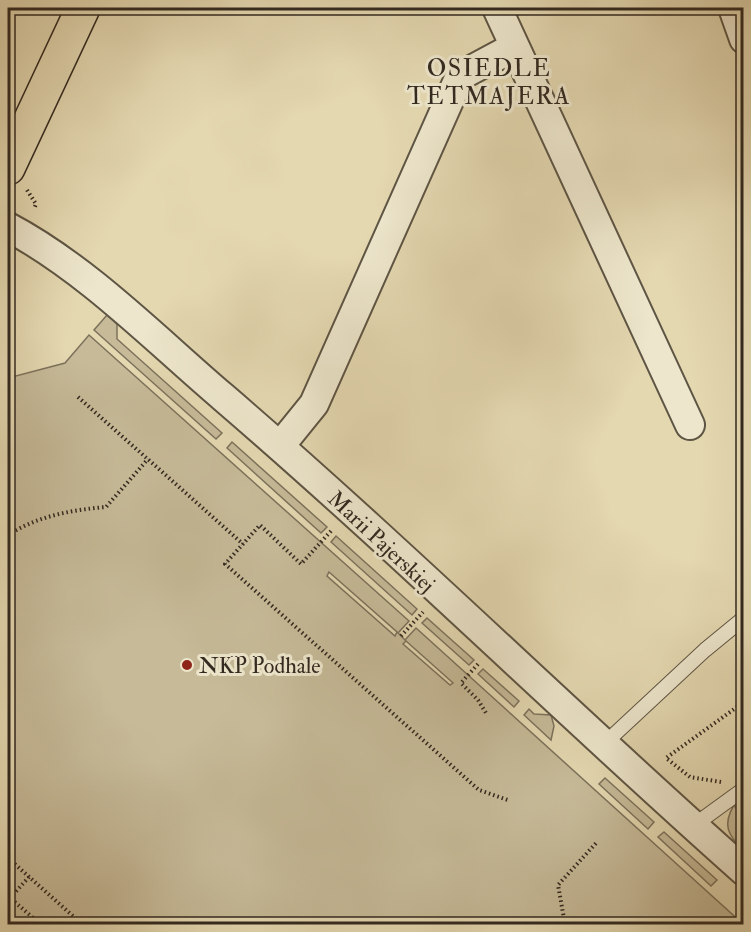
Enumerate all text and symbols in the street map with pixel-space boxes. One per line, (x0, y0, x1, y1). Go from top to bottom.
district label: OSIEDLE TETMAJERA (407, 53, 571, 112)
street label: Marii Pajerskiej (322, 485, 441, 599)
place label: NKP Podhale (199, 652, 321, 680)
marker: NKP Podhale (180, 658, 194, 672)

